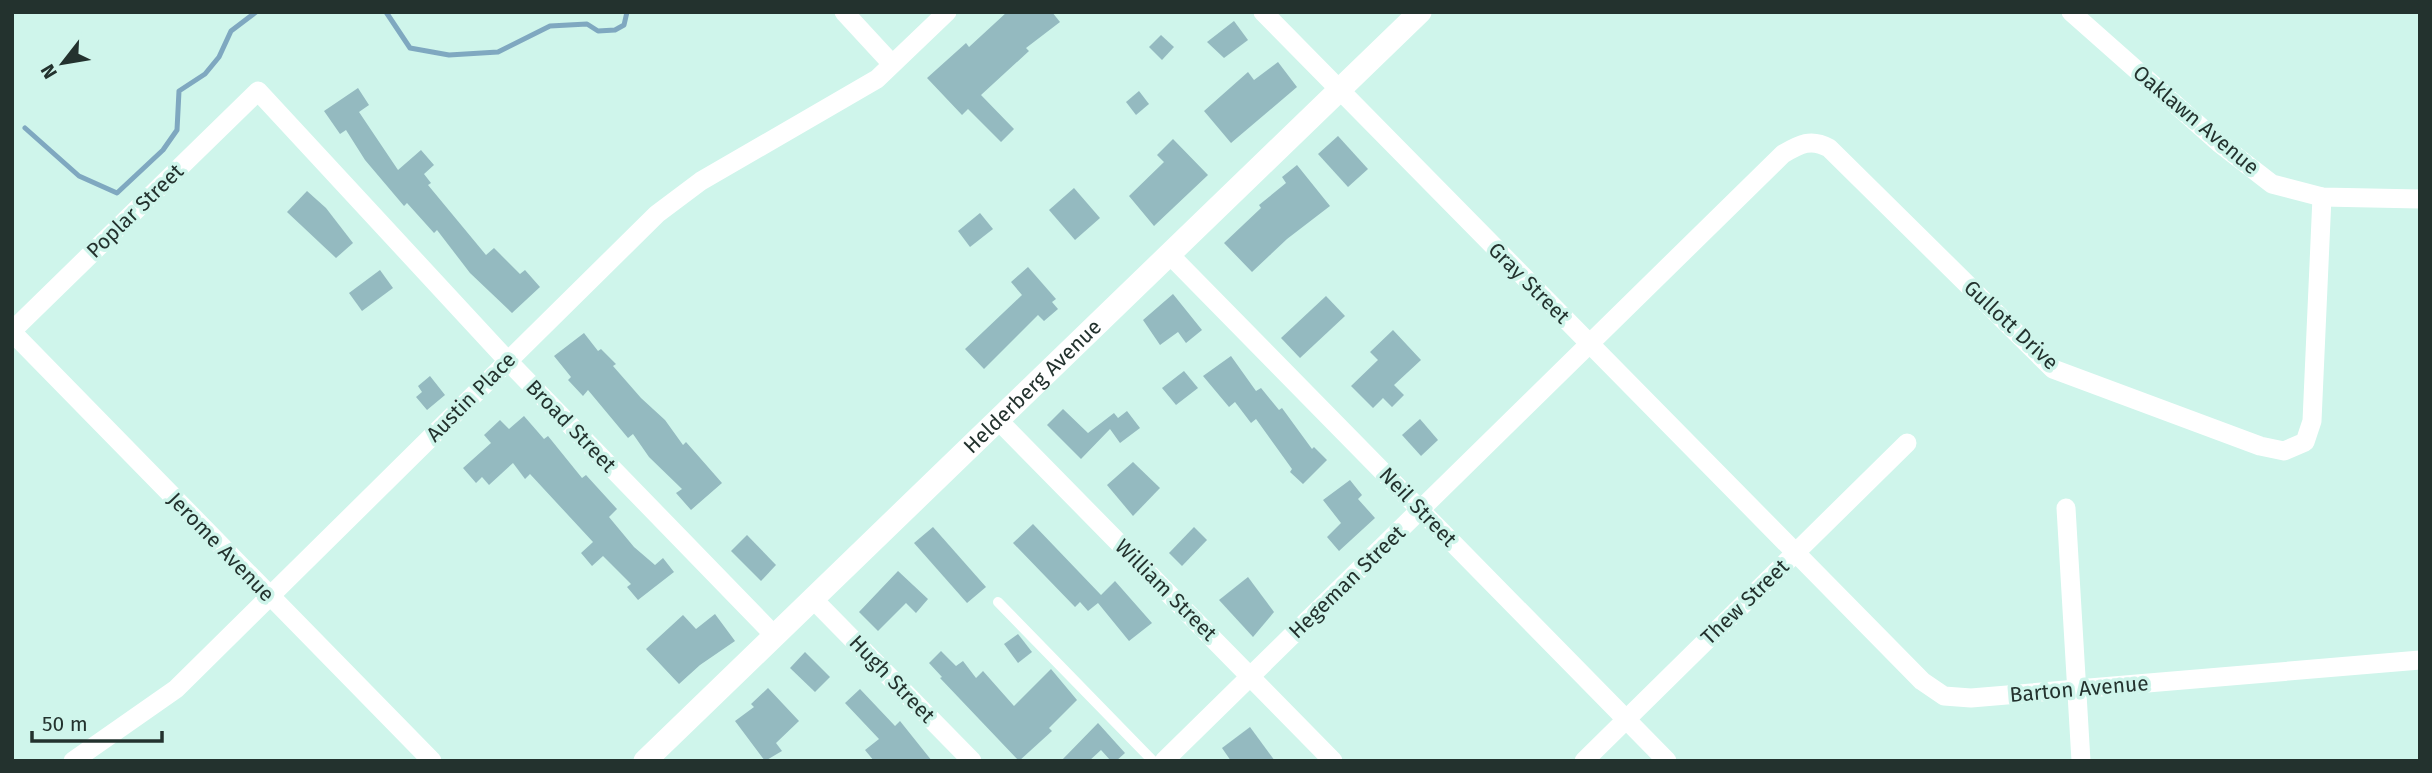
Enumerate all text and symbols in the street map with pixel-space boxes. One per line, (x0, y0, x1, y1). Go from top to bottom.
north arrow (28, 28, 98, 98)
text: N (36, 60, 62, 83)
street label: Oaklawn Avenue (2128, 60, 2264, 180)
street label: Poplar Street (81, 158, 189, 264)
street label: Gray Street (1483, 237, 1575, 329)
street label: Gullott Drive (1958, 275, 2064, 375)
street label: Helderberg Avenue (958, 314, 1107, 459)
street label: Austin Place (421, 347, 521, 447)
street label: Broad Street (520, 374, 622, 478)
street label: Neil Street (1374, 462, 1463, 552)
street label: Jerome Avenue (162, 487, 280, 607)
street label: Hegeman Street (1283, 520, 1411, 644)
street label: William Street (1110, 534, 1223, 647)
street label: Thew Street (1696, 553, 1795, 650)
street label: Hugh Street (844, 630, 941, 729)
street label: Barton Avenue (2008, 670, 2150, 708)
scale bar (32, 700, 161, 744)
text: 50 m (42, 711, 88, 737)

